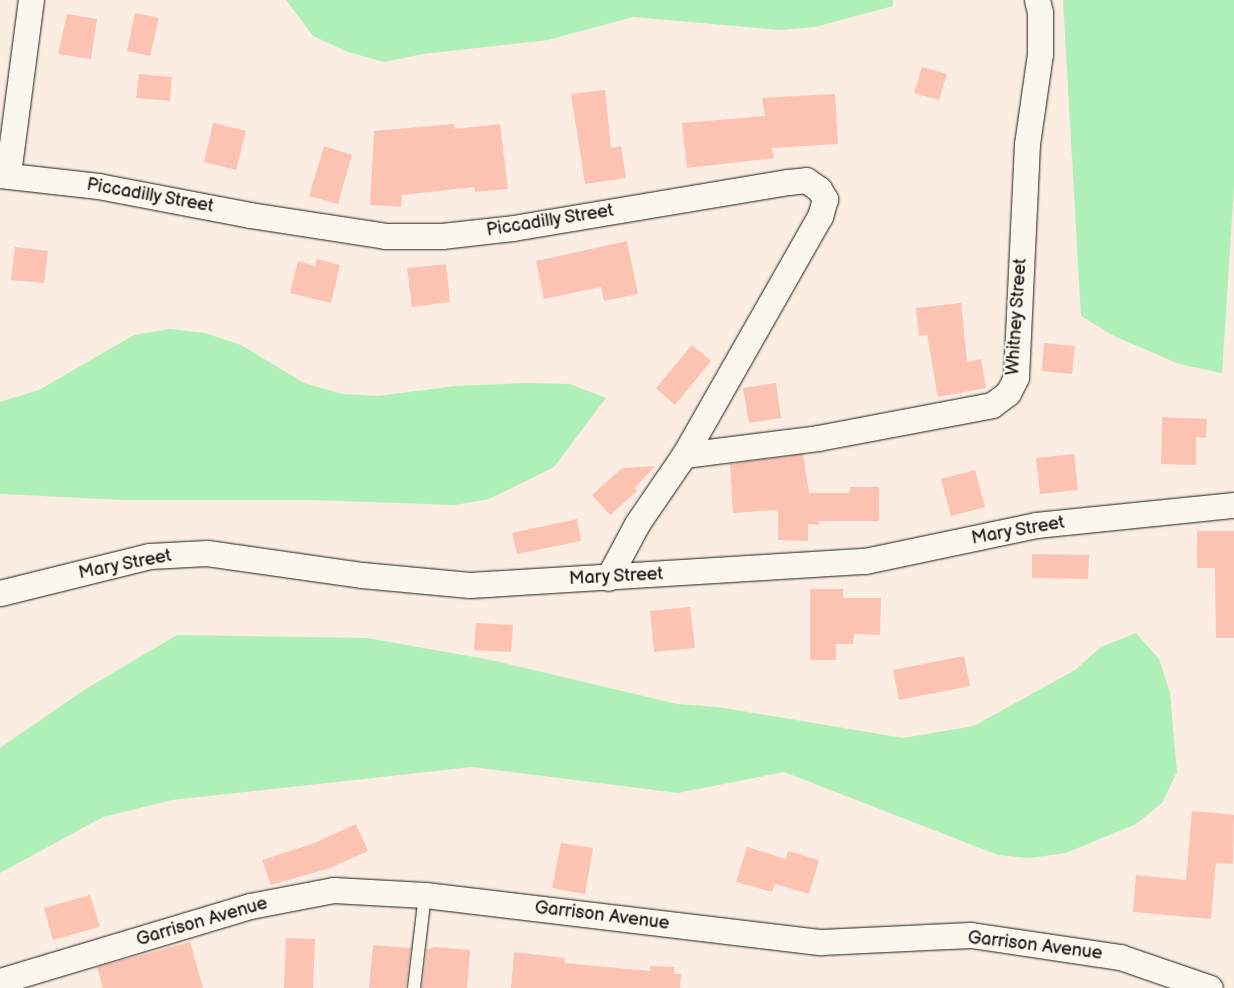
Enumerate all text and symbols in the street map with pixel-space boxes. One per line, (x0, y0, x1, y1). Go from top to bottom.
street label: Piccadilly Street (84, 174, 216, 218)
street label: Piccadilly Street (484, 200, 616, 242)
street label: Whitney Street (1002, 257, 1032, 377)
street label: Mary Street (969, 512, 1067, 550)
street label: Mary Street (76, 545, 174, 585)
street label: Mary Street (568, 564, 664, 590)
street label: Garrison Avenue (134, 893, 270, 951)
street label: Garrison Avenue (533, 897, 671, 935)
street label: Garrison Avenue (966, 927, 1104, 965)

